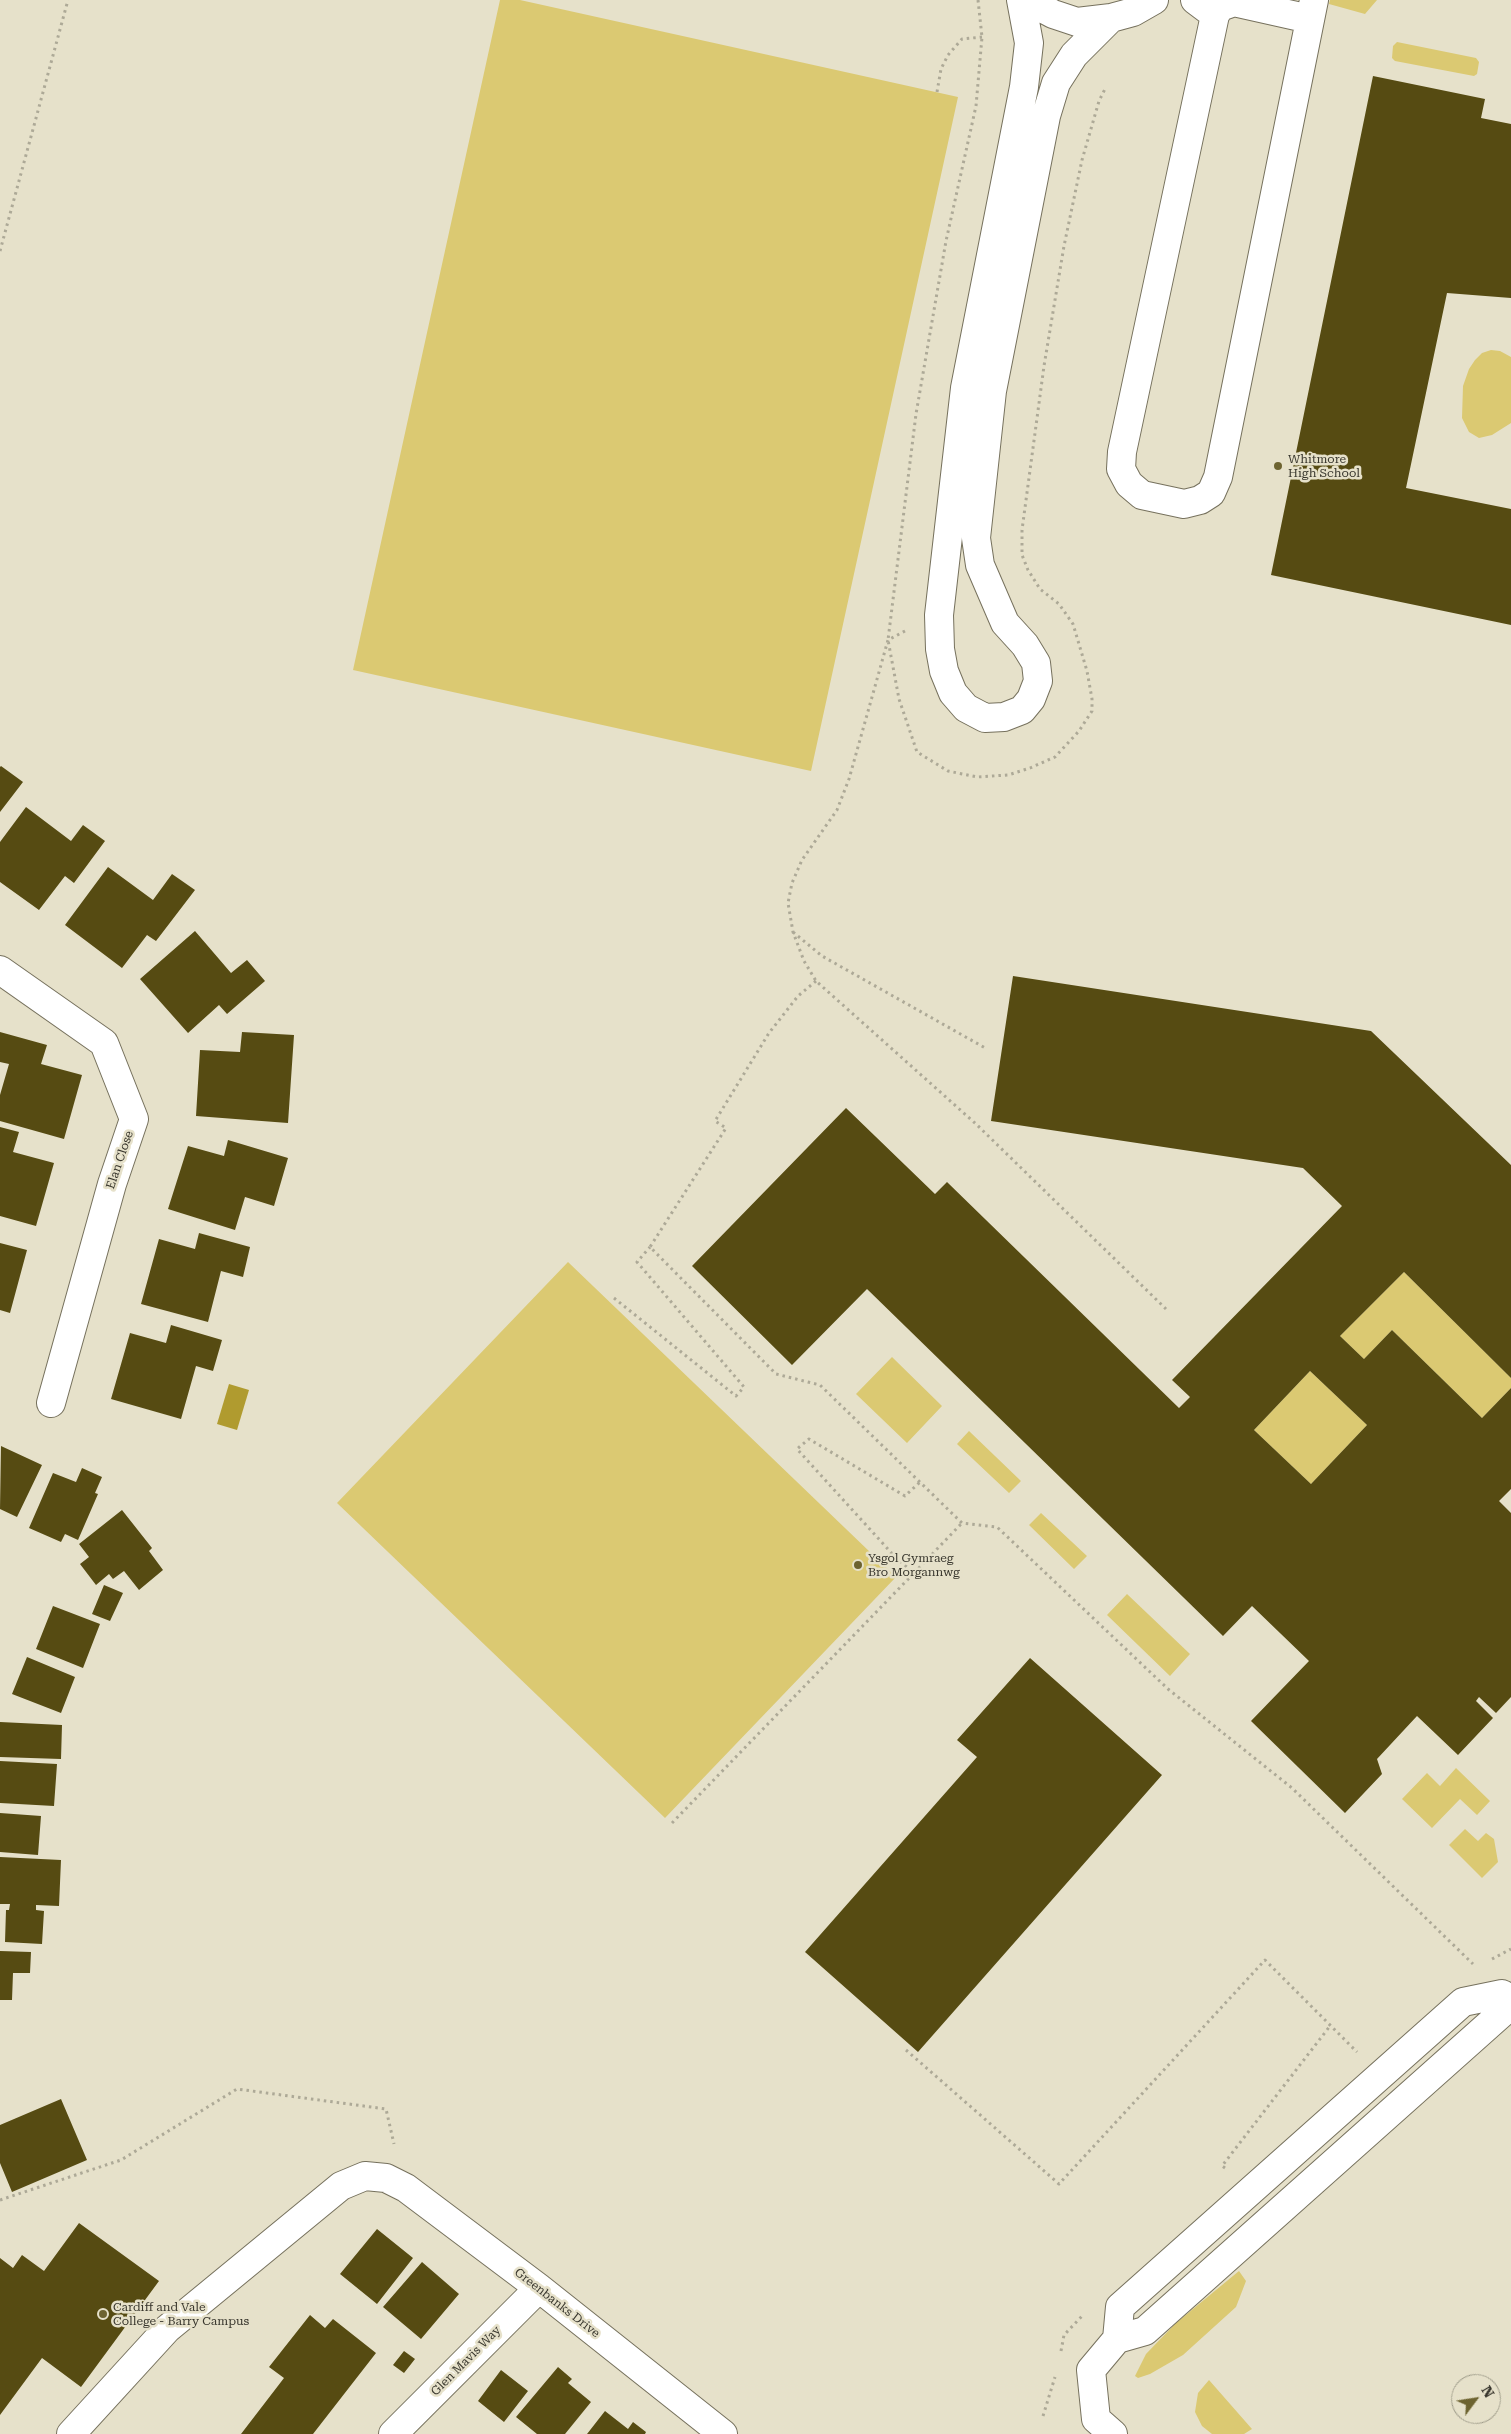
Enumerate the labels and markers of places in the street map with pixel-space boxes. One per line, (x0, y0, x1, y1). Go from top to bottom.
place label: Whitmore High School (1288, 452, 1360, 480)
marker: Whitmore High School (1272, 460, 1284, 472)
place label: Ysgol Gymraeg Bro Morgannwg (868, 1551, 960, 1579)
marker: Ysgol Gymraeg Bro Morgannwg (852, 1559, 864, 1571)
place label: Cardiff and Vale College - Barry Campus (113, 2300, 249, 2328)
marker: Cardiff and Vale College - Barry Campus (97, 2308, 109, 2320)

